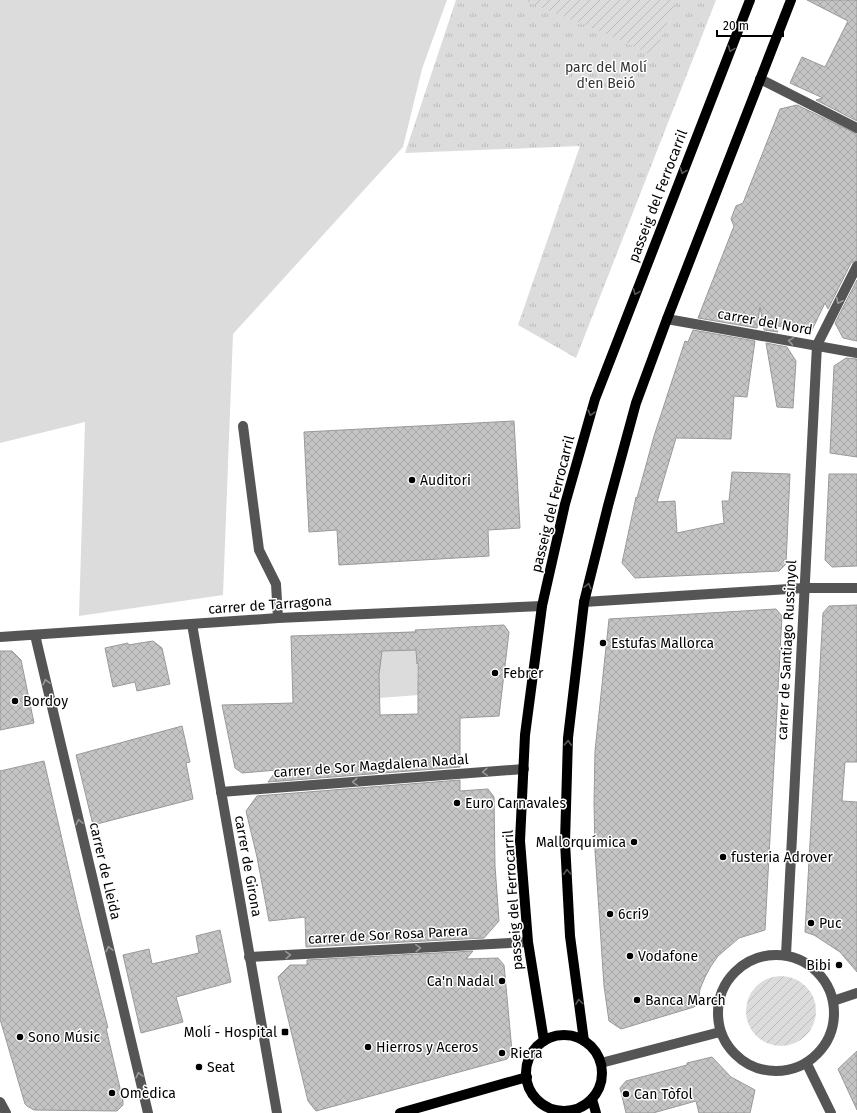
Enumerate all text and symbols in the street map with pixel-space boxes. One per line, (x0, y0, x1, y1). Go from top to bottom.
scale bar (717, 12, 783, 38)
text: 20 m (723, 19, 749, 33)
one-way arrow (727, 46, 735, 53)
park label: parc del Molí d'en Beió (565, 59, 647, 92)
street label: passeig del Ferrocarril (625, 127, 691, 265)
one-way arrow (680, 167, 688, 174)
one-way arrow (633, 288, 641, 295)
one-way arrow (837, 297, 844, 304)
street label: carrer del Nord (716, 305, 814, 339)
one-way arrow (788, 337, 794, 346)
one-way arrow (587, 410, 595, 417)
street label: passeig del Ferrocarril (528, 434, 578, 574)
place label: Auditori (420, 472, 471, 489)
marker: Auditori (407, 475, 417, 485)
street label: carrer de Santiago Russinyol (774, 559, 800, 741)
one-way arrow (584, 583, 592, 589)
street label: carrer de Tarragona (208, 592, 332, 618)
place label: Estufas Mallorca (611, 635, 714, 652)
marker: Estufas Mallorca (598, 638, 608, 648)
place label: Febrer (503, 665, 544, 682)
marker: Febrer (490, 668, 500, 678)
one-way arrow (43, 679, 51, 685)
place label: Bordoy (23, 693, 68, 710)
marker: Bordoy (10, 696, 20, 706)
one-way arrow (564, 740, 572, 746)
street label: carrer de Sor Magdalena Nadal (273, 751, 469, 781)
one-way arrow (482, 767, 488, 776)
one-way arrow (352, 777, 358, 786)
place label: Euro Carnavales (465, 795, 566, 812)
marker: Euro Carnavales (452, 798, 462, 808)
street label: carrer de Girona (231, 814, 265, 918)
one-way arrow (76, 819, 84, 825)
street label: carrer de Lleida (86, 821, 124, 921)
street label: passeig del Ferrocarril (500, 829, 526, 971)
place label: Mallorquímica (536, 834, 626, 851)
marker: Mallorquímica (629, 837, 639, 847)
place label: fusteria Adrover (731, 849, 833, 866)
marker: fusteria Adrover (718, 852, 728, 862)
one-way arrow (563, 869, 571, 875)
place label: 6cri9 (618, 906, 649, 923)
marker: 6cri9 (605, 909, 615, 919)
place label: Puc (819, 915, 842, 932)
marker: Puc (806, 918, 816, 928)
street label: carrer de Sor Rosa Parera (308, 922, 468, 948)
one-way arrow (415, 943, 421, 952)
one-way arrow (106, 945, 114, 952)
place label: Vodafone (638, 948, 698, 965)
one-way arrow (285, 950, 291, 959)
marker: Vodafone (625, 951, 635, 961)
place label: Bibi (806, 957, 831, 974)
marker: Bibi (834, 960, 844, 970)
place label: Ca'n Nadal (427, 973, 494, 990)
marker: Ca'n Nadal (497, 976, 507, 986)
place label: Banca March (645, 992, 726, 1009)
marker: Banca March (632, 995, 642, 1005)
one-way arrow (575, 999, 584, 1005)
place label: Molí - Hospital (184, 1024, 277, 1041)
marker: Molí - Hospital (280, 1027, 290, 1037)
place label: Sono Músic (28, 1029, 100, 1046)
marker: Sono Músic (15, 1032, 25, 1042)
place label: Hierros y Aceros (376, 1039, 479, 1056)
marker: Hierros y Aceros (363, 1042, 373, 1052)
place label: Riera (510, 1045, 543, 1062)
marker: Riera (497, 1048, 507, 1058)
place label: Seat (207, 1059, 236, 1076)
marker: Seat (194, 1062, 204, 1072)
one-way arrow (136, 1072, 144, 1078)
place label: Omèdica (120, 1085, 176, 1102)
place label: Can Tòfol (634, 1086, 693, 1103)
marker: Omèdica (107, 1088, 117, 1098)
marker: Can Tòfol (621, 1089, 631, 1099)

